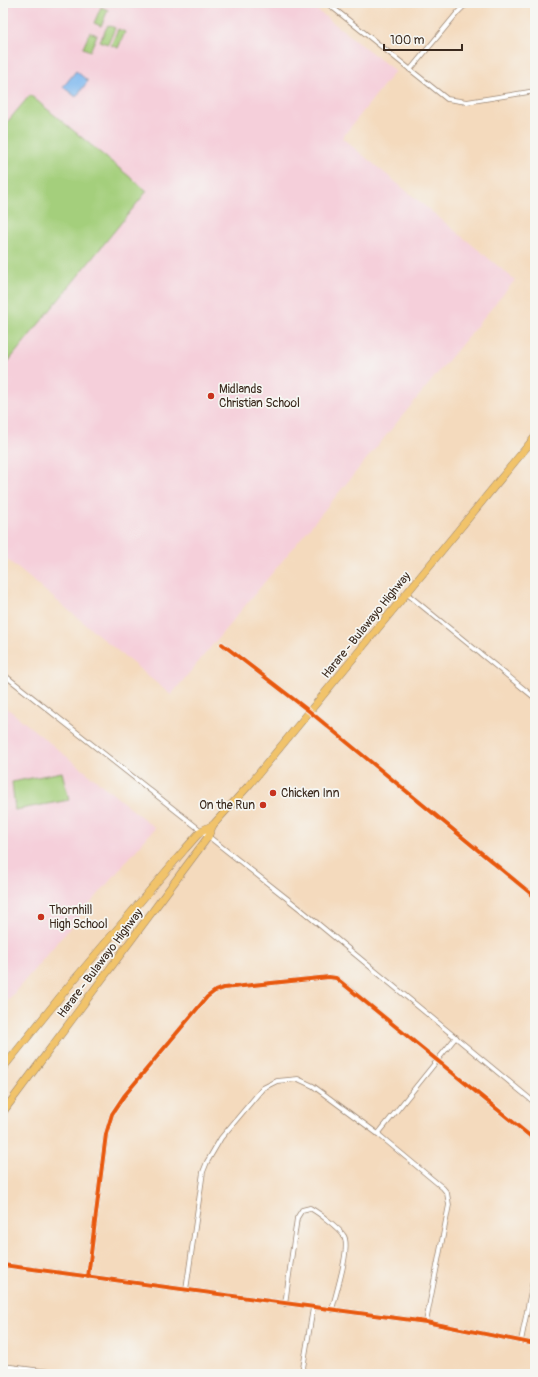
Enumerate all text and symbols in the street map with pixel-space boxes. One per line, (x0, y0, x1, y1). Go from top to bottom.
scale bar (384, 26, 462, 52)
text: 100 m (390, 33, 425, 48)
place label: Midlands Christian School (219, 382, 300, 411)
marker: Midlands Christian School (206, 391, 216, 401)
street label: Harare - Bulawayo Highway (319, 569, 414, 682)
place label: Chicken Inn (281, 786, 340, 801)
marker: Chicken Inn (268, 788, 278, 798)
place label: On the Run (199, 798, 255, 813)
marker: On the Run (258, 800, 268, 810)
place label: Thornhill High School (49, 903, 108, 932)
street label: Harare - Bulawayo Highway (54, 906, 146, 1021)
marker: Thornhill High School (36, 912, 46, 922)

